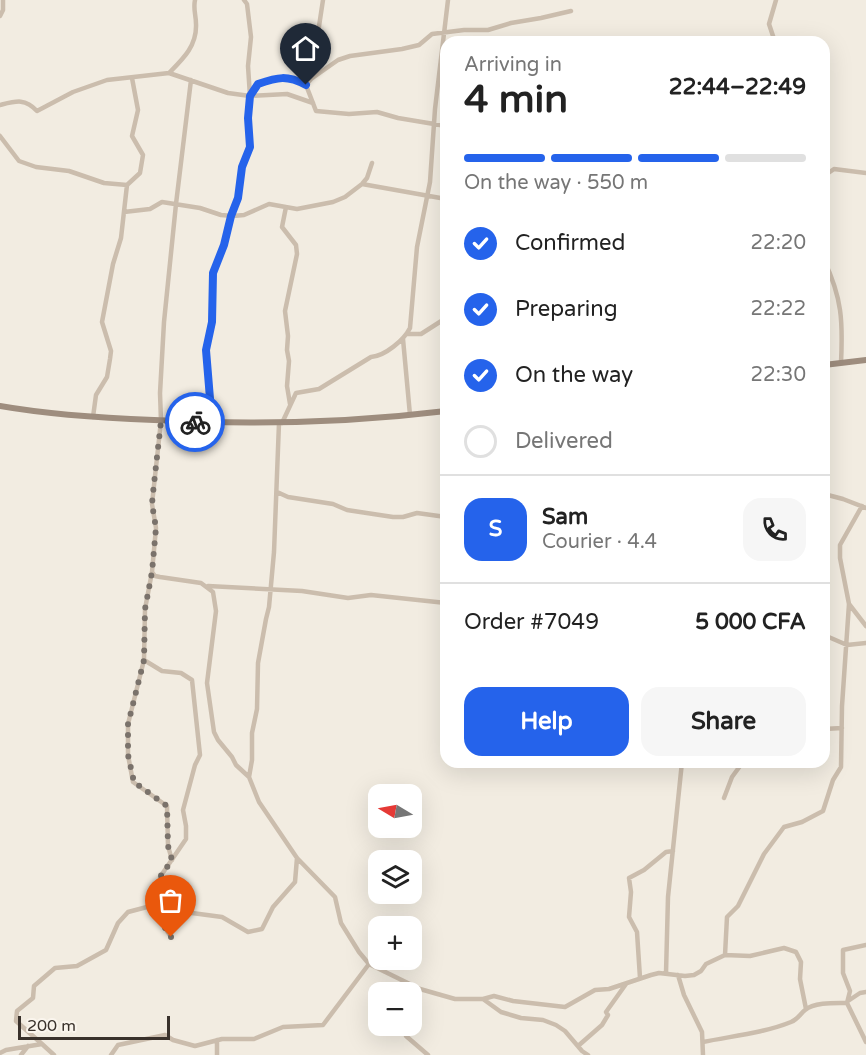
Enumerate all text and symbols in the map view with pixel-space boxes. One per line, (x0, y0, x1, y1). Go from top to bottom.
pin (280, 23, 331, 85)
icon: home (289, 32, 322, 65)
text: Arriving in (464, 53, 562, 77)
text: 22:44–22:49 (669, 74, 806, 100)
text: 4 min (464, 76, 568, 123)
text: On the way · 550 m (464, 171, 648, 195)
icon: check (464, 227, 497, 260)
text: Confirmed (515, 230, 625, 256)
text: 22:20 (751, 231, 806, 255)
icon: check (464, 293, 497, 326)
text: Preparing (515, 296, 618, 322)
text: 22:22 (751, 297, 806, 321)
icon: check (464, 359, 497, 392)
text: On the way (515, 362, 633, 388)
text: 22:30 (751, 363, 806, 387)
courier (165, 392, 225, 452)
icon: bike (179, 406, 212, 439)
text: Delivered (515, 428, 613, 454)
button: phone (743, 498, 806, 561)
text: Sam (542, 504, 588, 530)
text: S (489, 516, 502, 542)
text: Courier · 4.4 (542, 530, 657, 554)
text: Order #7049 (464, 609, 599, 635)
text: 5 000 CFA (695, 609, 806, 635)
button: Help (464, 687, 629, 756)
button: Share (641, 687, 806, 756)
north arrow (368, 784, 422, 838)
map controls (368, 784, 422, 1036)
button: layers (368, 850, 422, 904)
pin (145, 875, 196, 937)
icon: bag (154, 884, 187, 917)
button: + (368, 916, 422, 970)
button: − (368, 982, 422, 1036)
scale bar (18, 1013, 170, 1040)
text: 200 m (27, 1016, 76, 1036)

